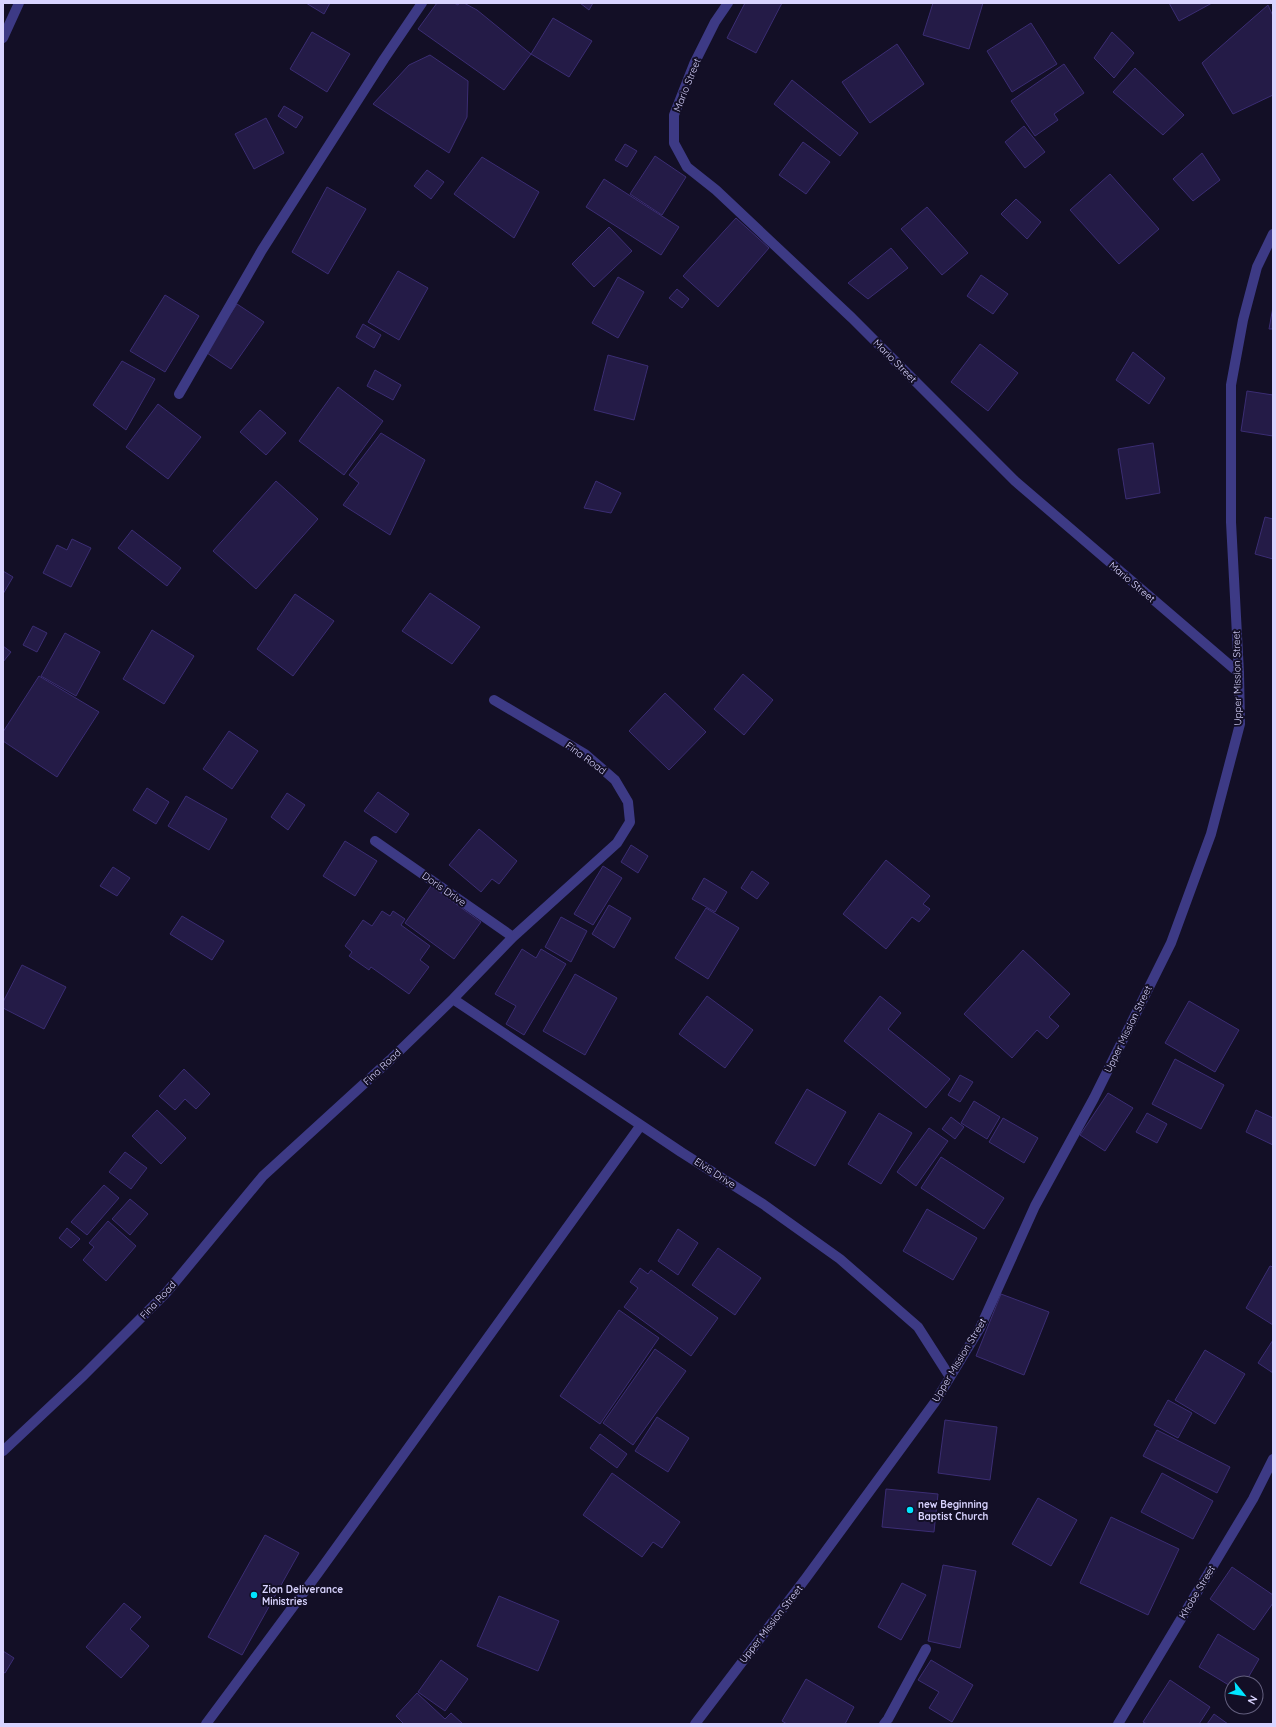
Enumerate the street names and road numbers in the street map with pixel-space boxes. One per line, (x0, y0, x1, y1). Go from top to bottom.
street label: Mario Street (670, 56, 704, 114)
street label: Mario Street (870, 336, 920, 386)
street label: Mario Street (1106, 559, 1158, 606)
street label: Upper Mission Street (1230, 630, 1244, 726)
street label: Fina Road (563, 739, 609, 777)
street label: Doris Drive (419, 869, 469, 909)
street label: Upper Mission Street (1101, 983, 1155, 1075)
street label: Fina Road (360, 1046, 404, 1088)
street label: Elvis Drive (692, 1155, 738, 1191)
street label: Fina Road (137, 1278, 179, 1322)
street label: Upper Mission Street (929, 1315, 989, 1404)
street label: Khobe Street (1176, 1562, 1218, 1621)
street label: Upper Mission Street (737, 1582, 806, 1666)

